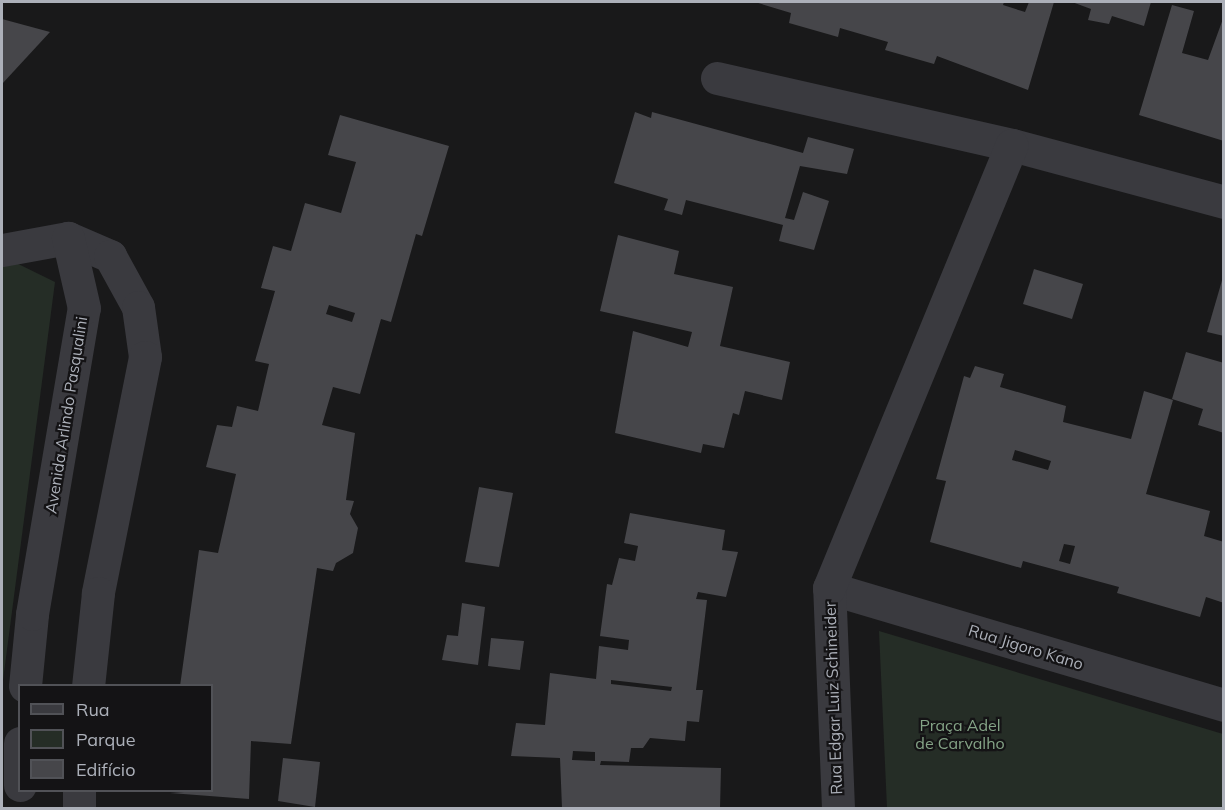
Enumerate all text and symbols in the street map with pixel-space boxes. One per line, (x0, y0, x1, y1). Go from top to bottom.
street label: Avenida Arlindo Pasqualini (41, 315, 91, 515)
street label: Rua Edgar Luiz Schineider (820, 601, 846, 795)
street label: Rua Jigoro Kano (966, 620, 1086, 674)
legend (18, 684, 213, 792)
text: Rua (76, 698, 110, 721)
park label: Praça Adel de Carvalho (915, 715, 1005, 753)
text: Parque (76, 728, 135, 751)
text: Edifício (76, 758, 135, 781)

